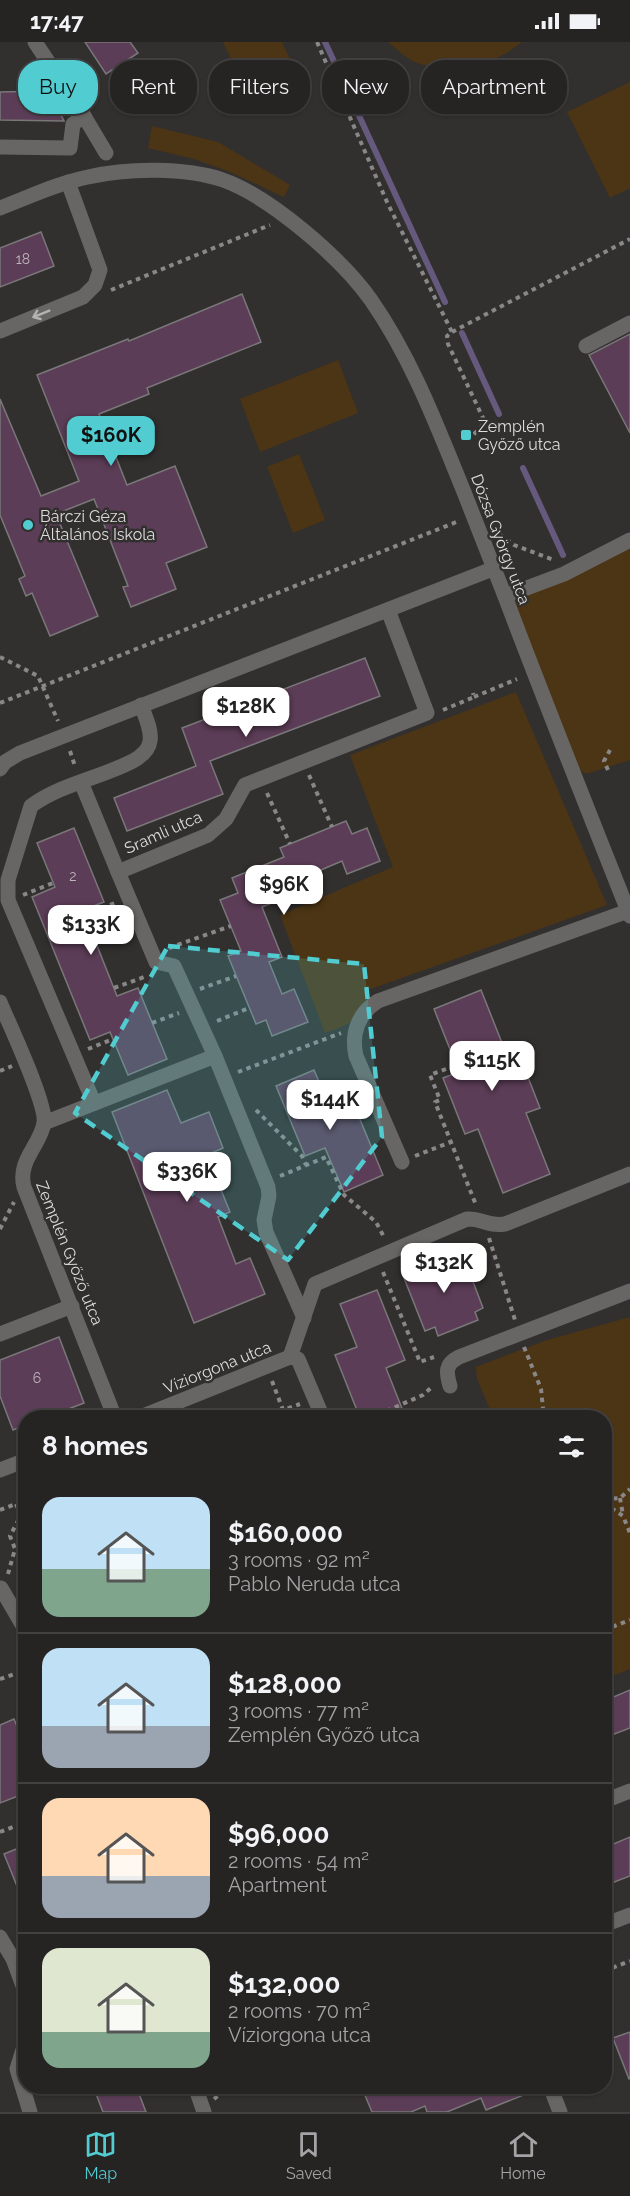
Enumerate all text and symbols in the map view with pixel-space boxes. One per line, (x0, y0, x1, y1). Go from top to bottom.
text: 17:47 (30, 8, 84, 34)
chip: Buy (18, 60, 98, 114)
chip: Rent (110, 60, 197, 114)
chip: Filters (209, 60, 310, 114)
chip: New (322, 60, 409, 114)
chip: Apartment (421, 60, 567, 114)
house number: 18 (16, 251, 30, 267)
one-way arrow (33, 309, 51, 320)
pin: $160K (69, 416, 153, 467)
place label: Zemplén Győző utca (478, 417, 561, 454)
text: $160K (81, 423, 141, 447)
marker: Zemplén Győző utca (459, 428, 473, 442)
street label: Dózsa György utca (467, 471, 534, 607)
place label: Bárczi Géza Általános Iskola (40, 507, 155, 544)
marker: Bárczi Géza Általános Iskola (21, 518, 35, 532)
pin: $128K (204, 687, 288, 738)
text: $128K (216, 694, 276, 718)
street label: Sramli utca (121, 807, 205, 858)
pin: $96K (248, 865, 320, 916)
house number: 2 (69, 868, 77, 884)
text: $96K (259, 872, 309, 896)
pin: $133K (49, 905, 133, 956)
text: $133K (62, 912, 120, 936)
pin: $115K (450, 1041, 534, 1092)
text: $115K (464, 1048, 520, 1072)
pin: $144K (288, 1080, 372, 1131)
text: $144K (301, 1087, 359, 1111)
pin: $336K (145, 1152, 229, 1203)
text: $336K (157, 1159, 217, 1183)
street label: Zemplén Győző utca (32, 1178, 107, 1328)
pin: $132K (402, 1243, 486, 1294)
text: $132K (415, 1250, 473, 1274)
street label: Víziorgona utca (161, 1337, 274, 1398)
house number: 6 (33, 1370, 41, 1386)
icon: filters (555, 1430, 588, 1463)
text: 8 homes (42, 1431, 148, 1461)
text: $160,000 (228, 1518, 343, 1548)
icon: home (90, 1521, 162, 1593)
text: 3 rooms · 92 m² (228, 1548, 370, 1572)
text: Pablo Neruda utca (228, 1572, 401, 1596)
text: $128,000 (228, 1669, 342, 1699)
icon: home (90, 1672, 162, 1744)
text: 3 rooms · 77 m² (228, 1699, 369, 1723)
text: Zemplén Győző utca (228, 1723, 420, 1747)
text: $96,000 (228, 1819, 330, 1849)
icon: home (90, 1822, 162, 1894)
text: 2 rooms · 54 m² (228, 1849, 369, 1873)
text: Apartment (228, 1873, 327, 1897)
text: $132,000 (228, 1969, 340, 1999)
icon: home (90, 1972, 162, 2044)
text: 2 rooms · 70 m² (228, 1999, 370, 2023)
text: Víziorgona utca (228, 2023, 371, 2047)
tab: Map (84, 2128, 117, 2183)
tab: Saved (286, 2128, 332, 2183)
tab: Home (500, 2128, 546, 2183)

